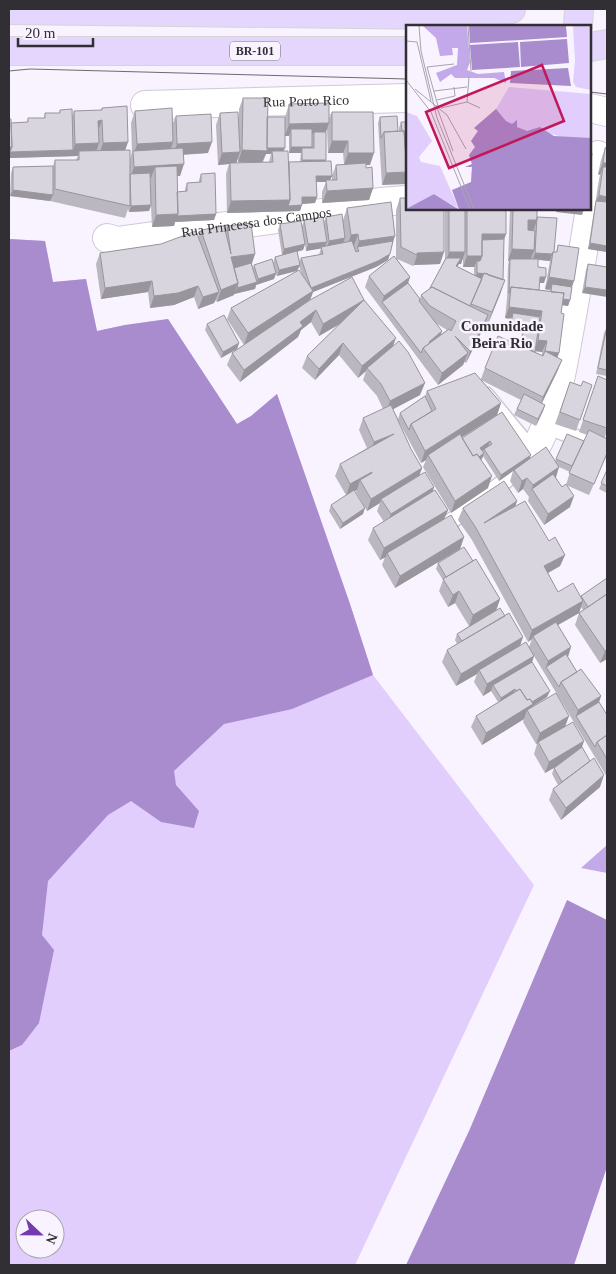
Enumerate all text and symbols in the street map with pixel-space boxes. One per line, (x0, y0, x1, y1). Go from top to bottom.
scale bar (18, 15, 92, 47)
text: 20 m (25, 25, 56, 41)
inset map (406, 25, 591, 210)
road number: BR-101 (230, 41, 280, 60)
street label: Rua Porto Rico (263, 92, 349, 109)
street label: Rua Princessa dos Campos (180, 204, 332, 240)
district label: Comunidade Beira Rio (461, 318, 544, 351)
north arrow (15, 1209, 65, 1259)
text: N (43, 1231, 60, 1246)

